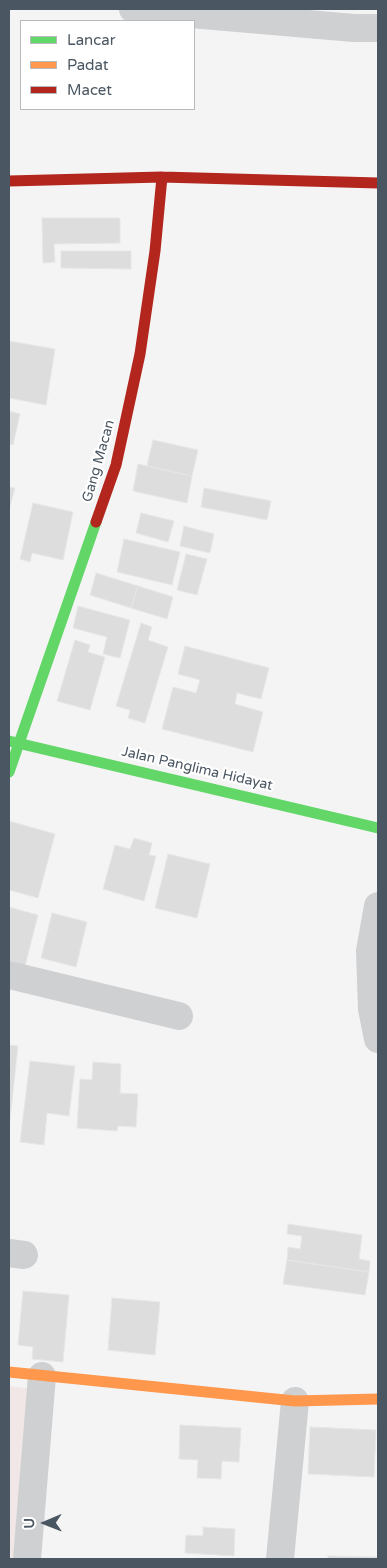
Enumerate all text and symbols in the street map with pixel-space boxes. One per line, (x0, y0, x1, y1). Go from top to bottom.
legend (20, 20, 195, 110)
text: Lancar (67, 31, 115, 49)
text: Padat (67, 56, 109, 74)
text: Macet (67, 81, 112, 99)
street label: Gang Macan (79, 418, 119, 504)
street label: Jalan Panglima Hidayat (120, 743, 274, 795)
north arrow (20, 1498, 70, 1548)
text: U (21, 1518, 38, 1529)

